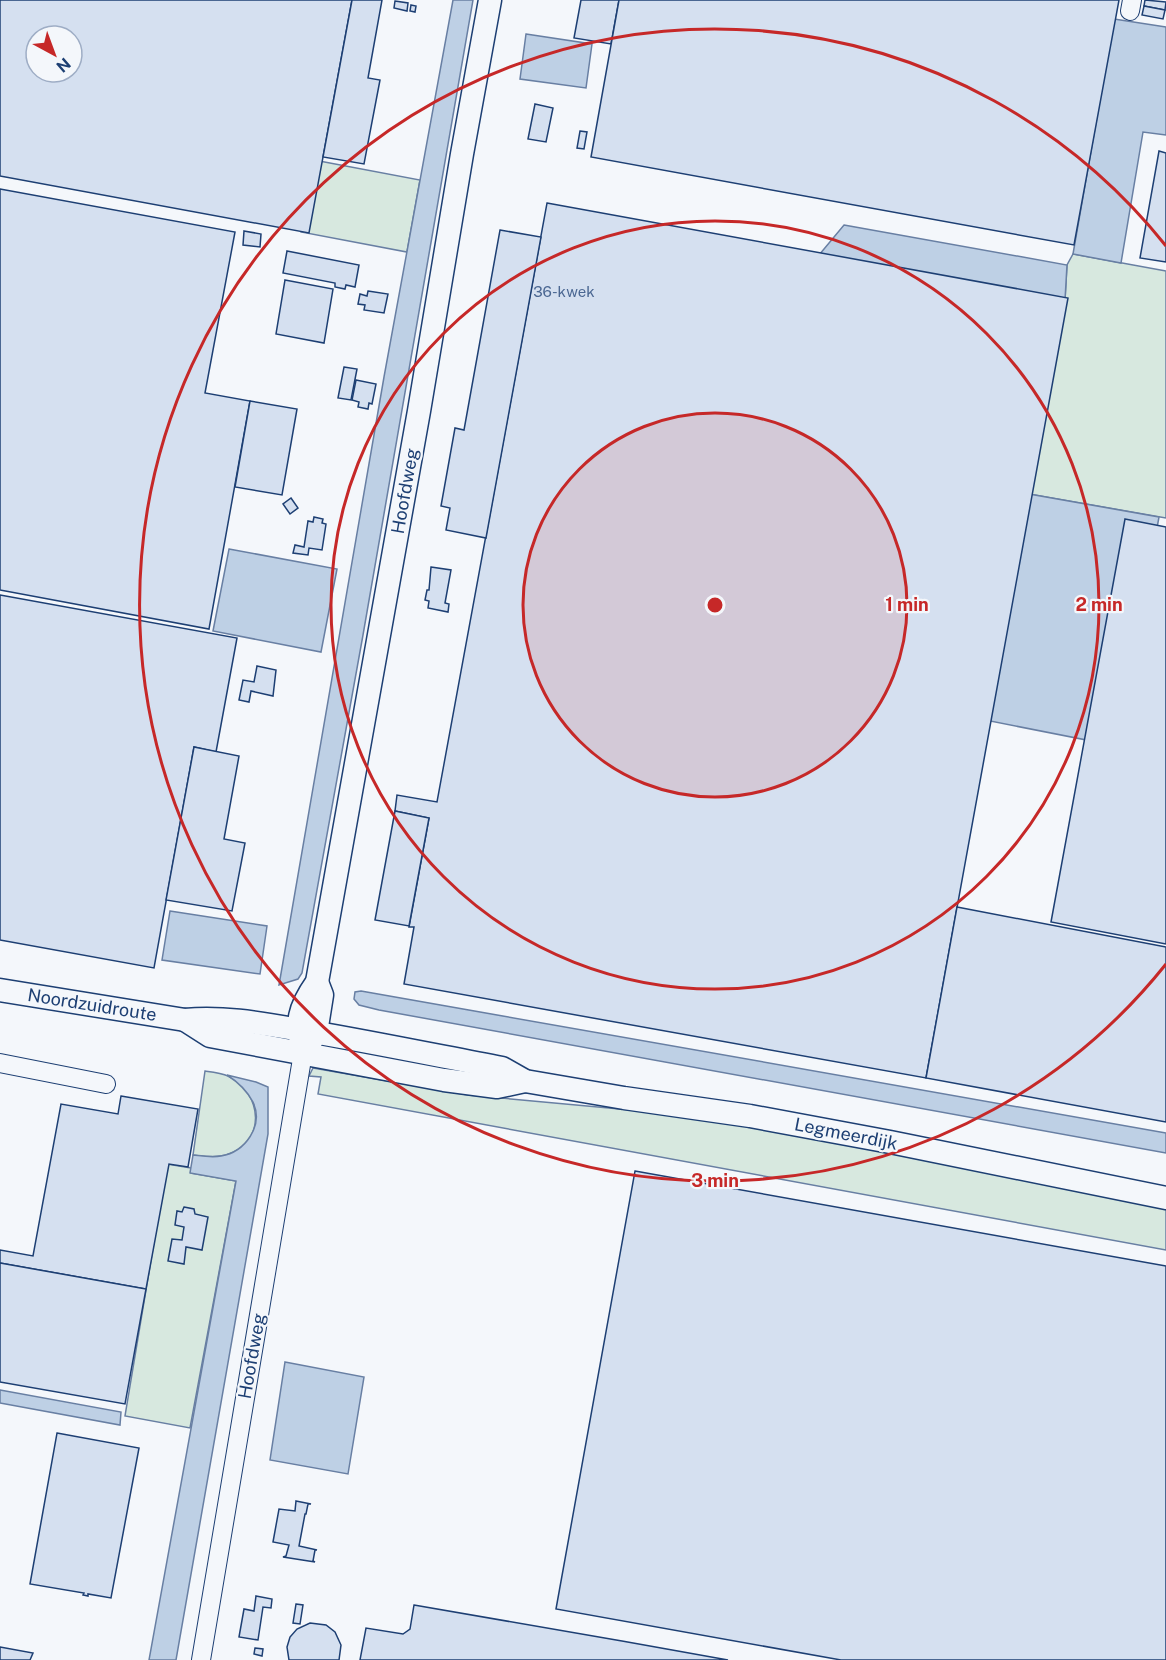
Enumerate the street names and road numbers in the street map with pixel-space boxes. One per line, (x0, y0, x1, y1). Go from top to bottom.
street label: Hoofdweg (387, 446, 422, 535)
street label: Noordzuidroute (26, 984, 158, 1025)
street label: Legmeerdijk (793, 1113, 899, 1154)
street label: Hoofdweg (234, 1311, 269, 1400)

